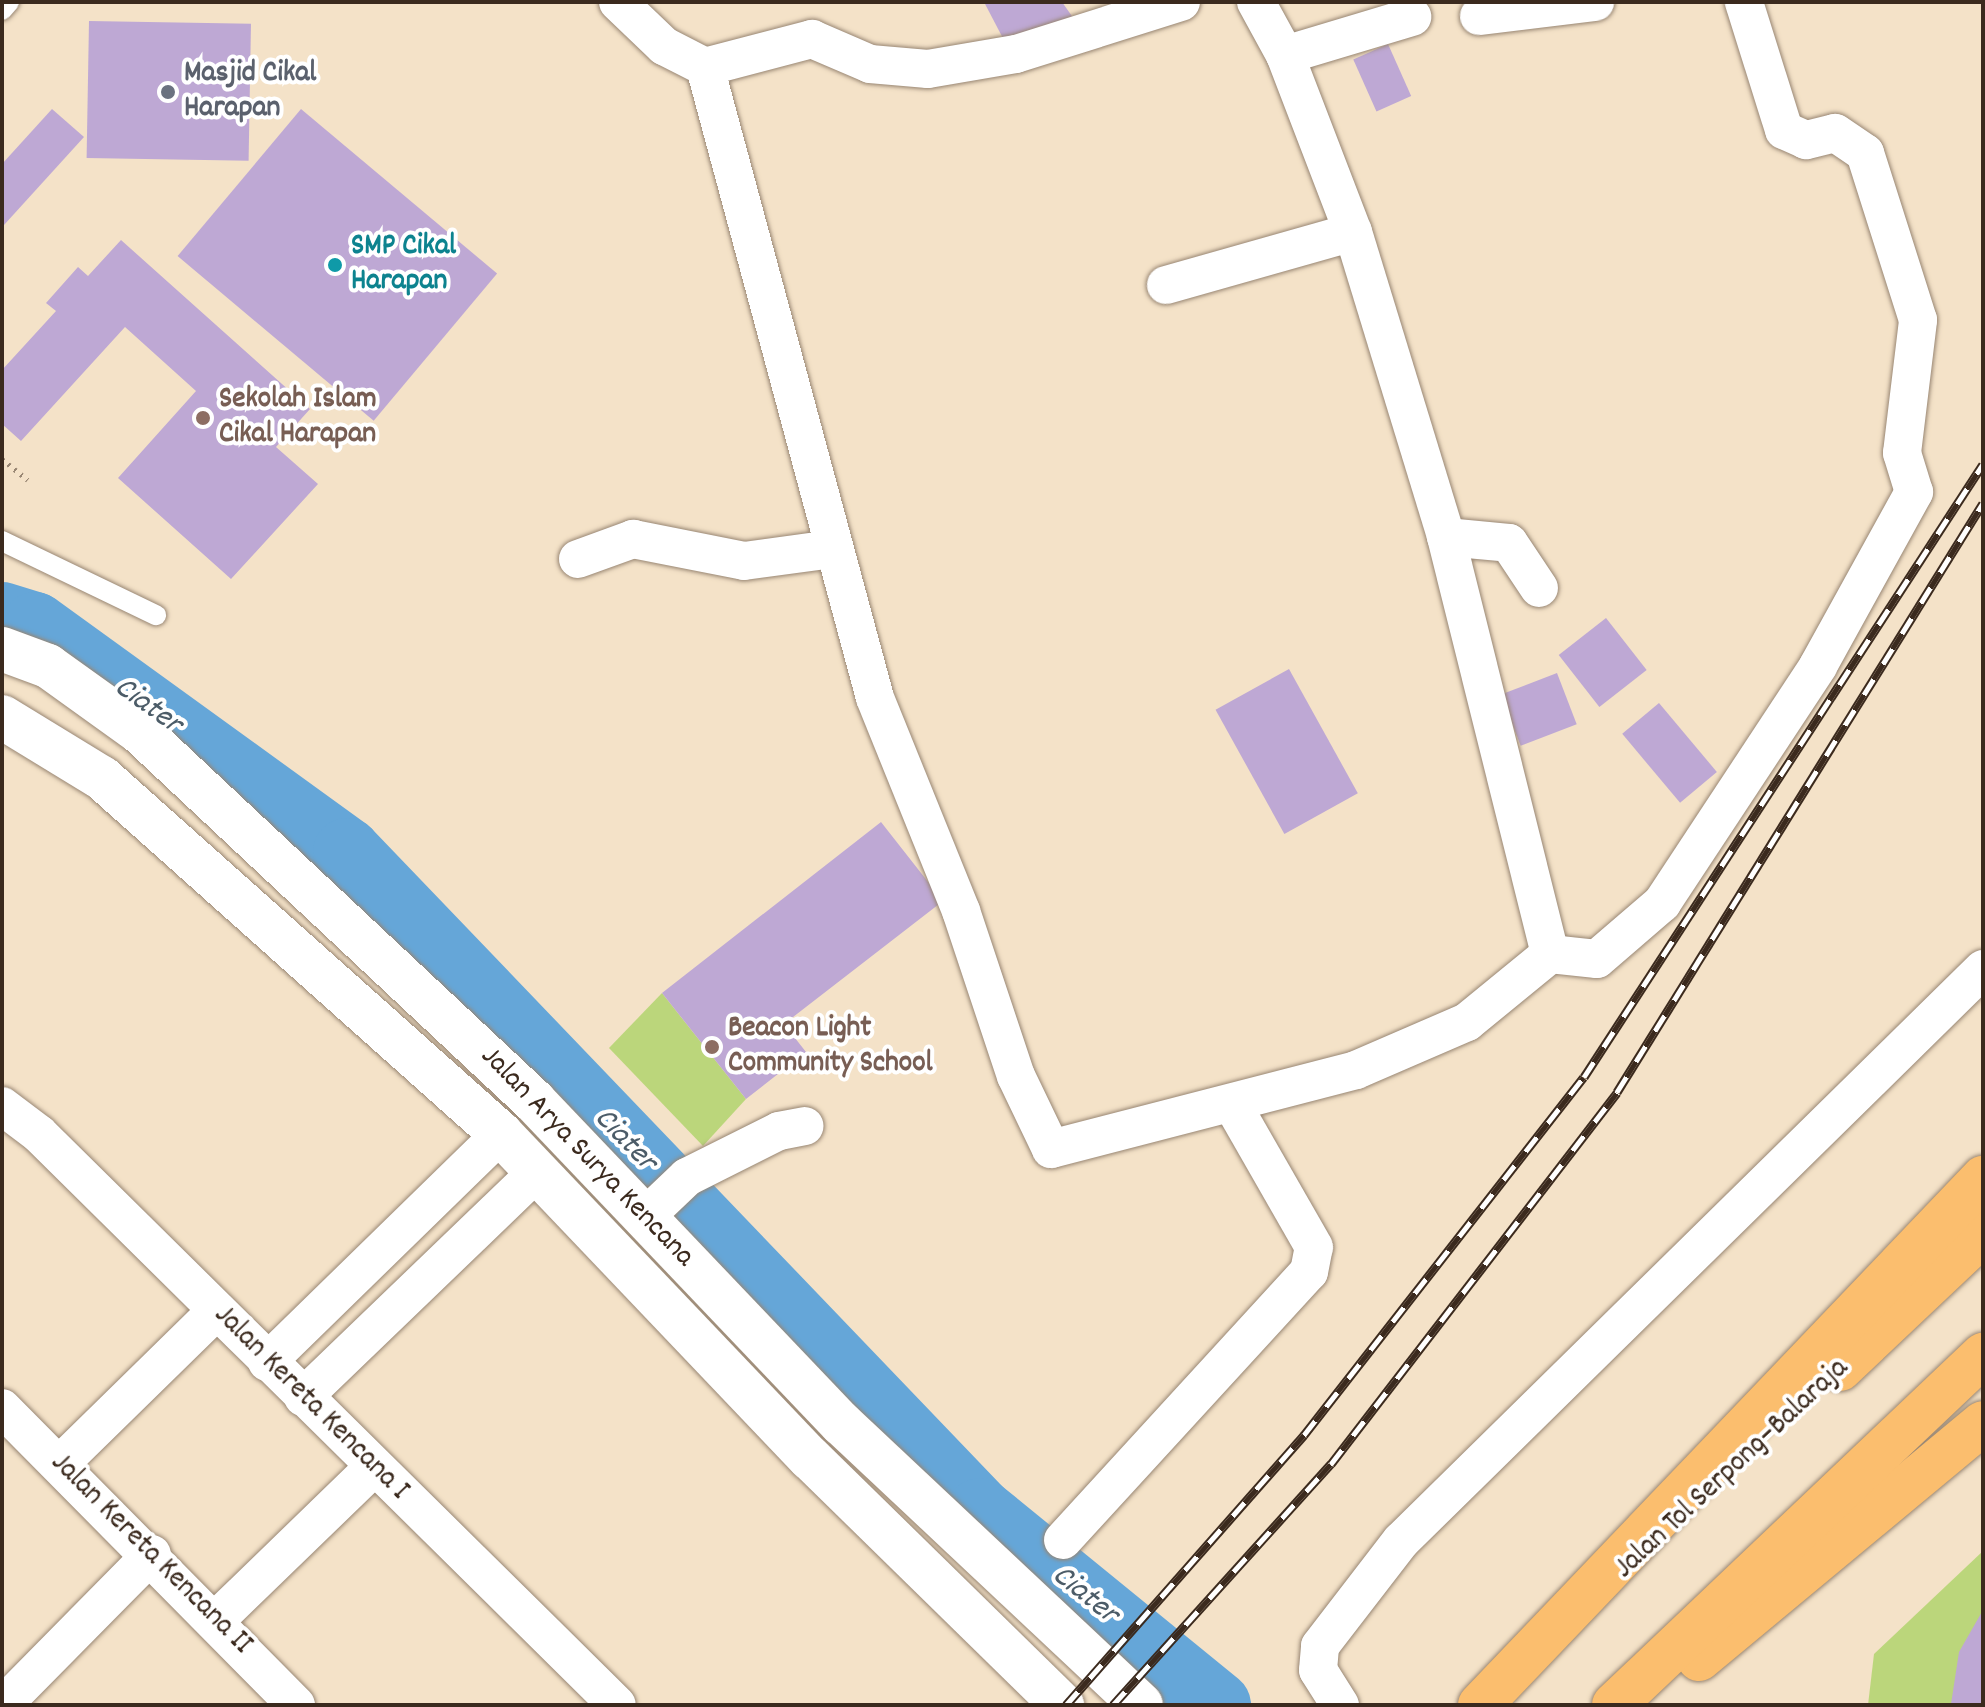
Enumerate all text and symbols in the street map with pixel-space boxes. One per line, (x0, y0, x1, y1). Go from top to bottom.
place label: Masjid Cikal Harapan (184, 57, 316, 128)
marker: Masjid Cikal Harapan (159, 83, 177, 101)
place label: SMP Cikal Harapan (351, 230, 456, 300)
marker: SMP Cikal Harapan (326, 256, 344, 274)
place label: Sekolah Islam Cikal Harapan (219, 383, 377, 454)
marker: Sekolah Islam Cikal Harapan (194, 409, 212, 427)
water label: Ciater (106, 670, 188, 744)
place label: Beacon Light Community School (728, 1012, 933, 1082)
marker: Beacon Light Community School (703, 1038, 721, 1056)
street label: Jalan Arya Surya Kencana (471, 1040, 701, 1276)
water label: Ciater (584, 1101, 664, 1181)
street label: Jalan Kereta Kencana I (205, 1299, 415, 1509)
street label: Jalan Tol Serpong–Balaraja (1609, 1352, 1857, 1588)
street label: Jalan Kereta Kencana II (42, 1447, 258, 1663)
water label: Ciater (1043, 1558, 1125, 1634)

